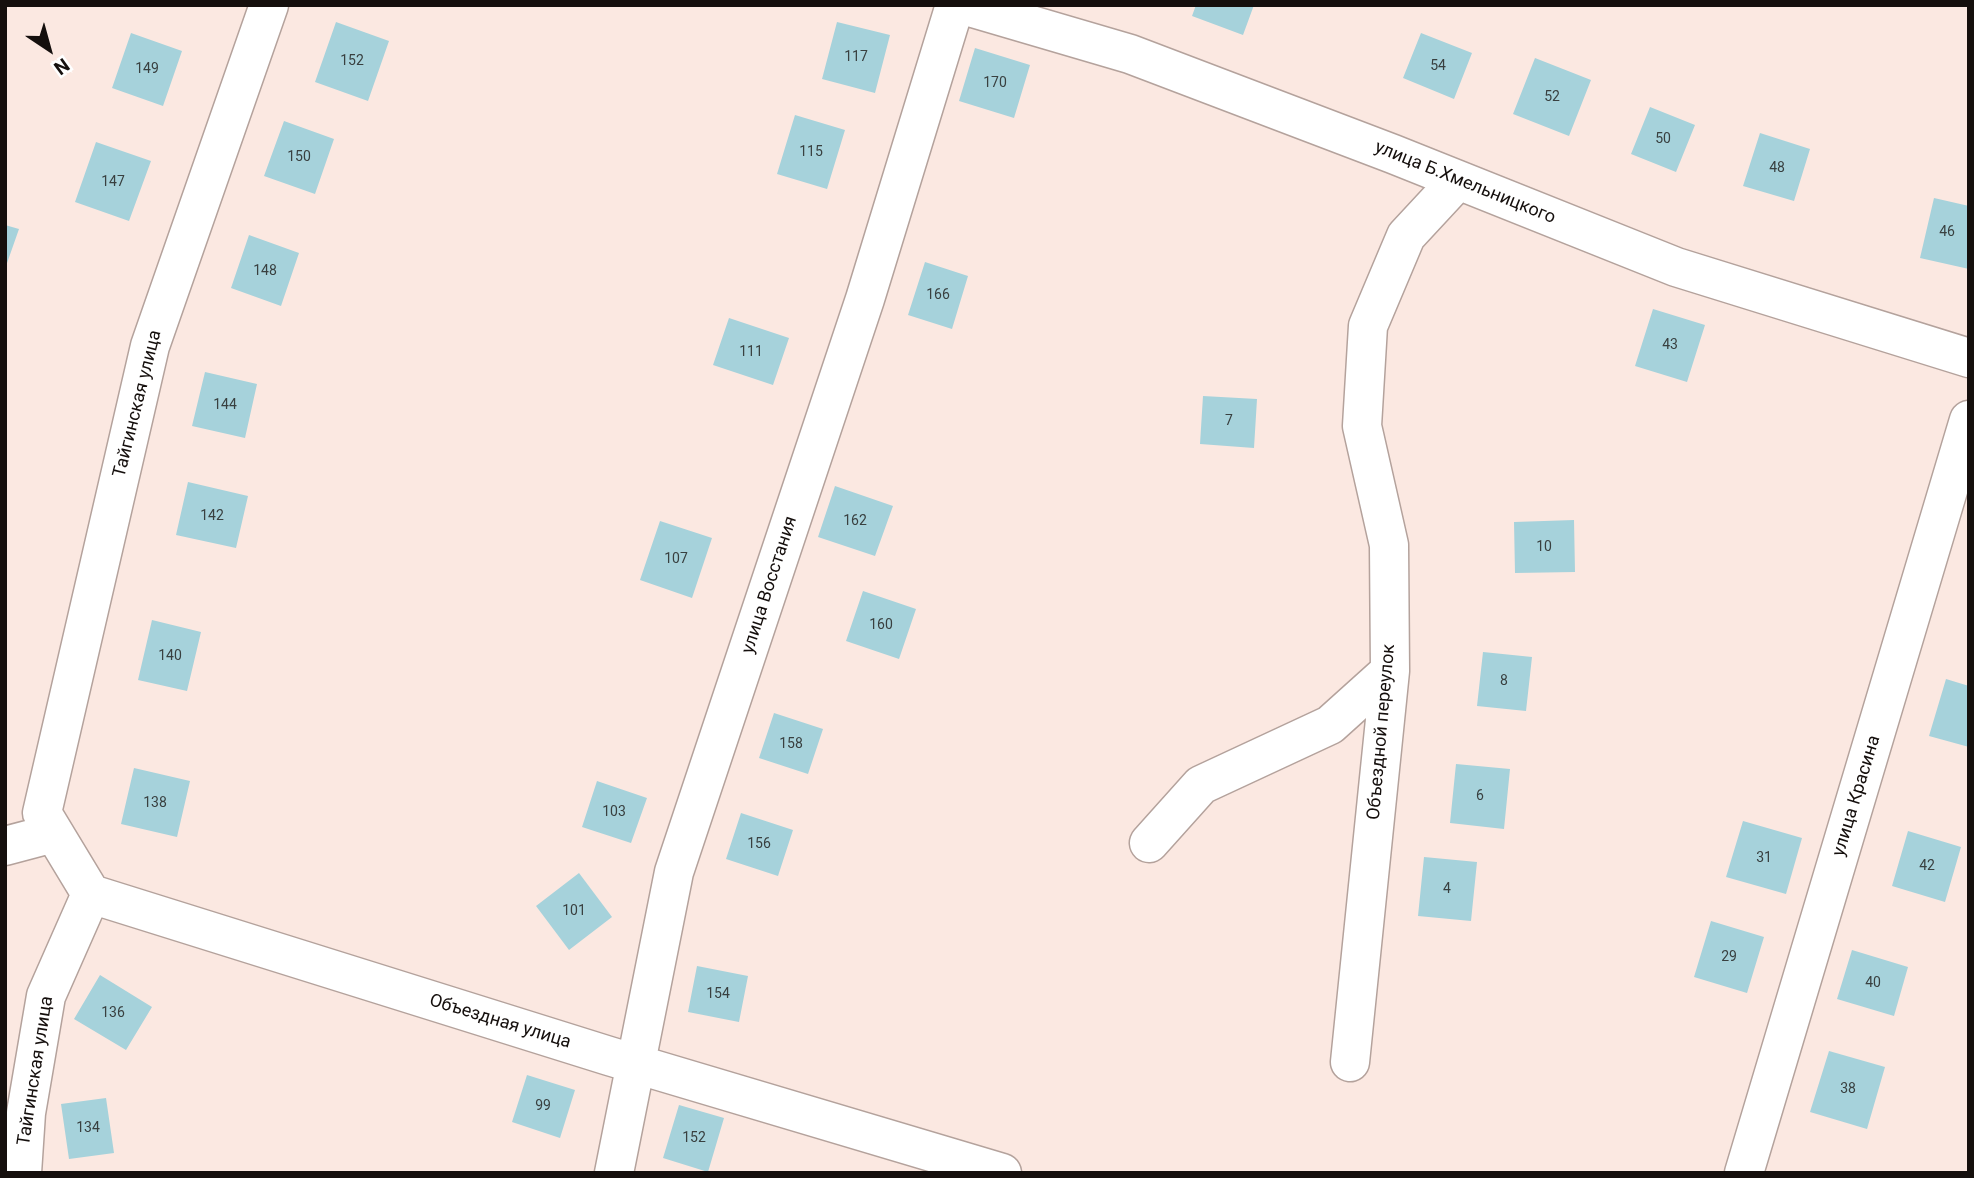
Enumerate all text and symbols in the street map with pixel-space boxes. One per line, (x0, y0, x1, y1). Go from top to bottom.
north arrow (14, 14, 84, 84)
house number: 117 (844, 49, 868, 65)
text: N (49, 53, 74, 80)
house number: 152 (340, 53, 364, 69)
house number: 54 (1430, 58, 1446, 74)
house number: 149 (135, 61, 159, 77)
house number: 170 (983, 75, 1007, 91)
house number: 52 (1544, 89, 1560, 105)
house number: 50 (1655, 131, 1671, 147)
street label: улица Б.Хмельницкого (1371, 137, 1559, 229)
house number: 115 (799, 144, 823, 160)
house number: 150 (287, 149, 311, 165)
house number: 48 (1769, 160, 1785, 176)
house number: 147 (101, 174, 125, 190)
house number: 46 (1939, 224, 1955, 240)
house number: 148 (253, 263, 277, 279)
house number: 166 (926, 287, 950, 303)
street label: Тайгинская улица (109, 328, 167, 480)
house number: 43 (1662, 337, 1678, 353)
house number: 111 (739, 344, 763, 360)
house number: 144 (213, 397, 237, 413)
house number: 7 (1225, 413, 1233, 429)
house number: 142 (200, 508, 224, 524)
house number: 162 (843, 513, 867, 529)
street label: улица Восстания (738, 514, 802, 656)
house number: 10 (1536, 539, 1552, 555)
house number: 107 (664, 551, 688, 567)
house number: 160 (869, 617, 893, 633)
street label: Объездной переулок (1364, 643, 1400, 821)
house number: 140 (158, 648, 182, 664)
house number: 8 (1500, 673, 1508, 689)
street label: улица Красина (1828, 733, 1886, 859)
house number: 158 (779, 736, 803, 752)
house number: 6 (1476, 788, 1484, 804)
house number: 138 (143, 795, 167, 811)
house number: 103 (602, 804, 626, 820)
house number: 156 (747, 836, 771, 852)
house number: 31 (1756, 850, 1772, 866)
house number: 42 (1919, 858, 1935, 874)
house number: 4 (1443, 881, 1451, 897)
house number: 101 (562, 903, 586, 919)
house number: 29 (1721, 949, 1737, 965)
house number: 40 (1865, 975, 1881, 991)
house number: 154 (706, 986, 730, 1002)
street label: Объездная улица (427, 990, 573, 1054)
street label: Тайгинская улица (14, 995, 58, 1147)
house number: 136 (101, 1005, 125, 1021)
house number: 38 (1840, 1081, 1856, 1097)
house number: 99 (535, 1098, 551, 1114)
house number: 134 (76, 1120, 100, 1136)
house number: 152 (682, 1130, 706, 1146)

